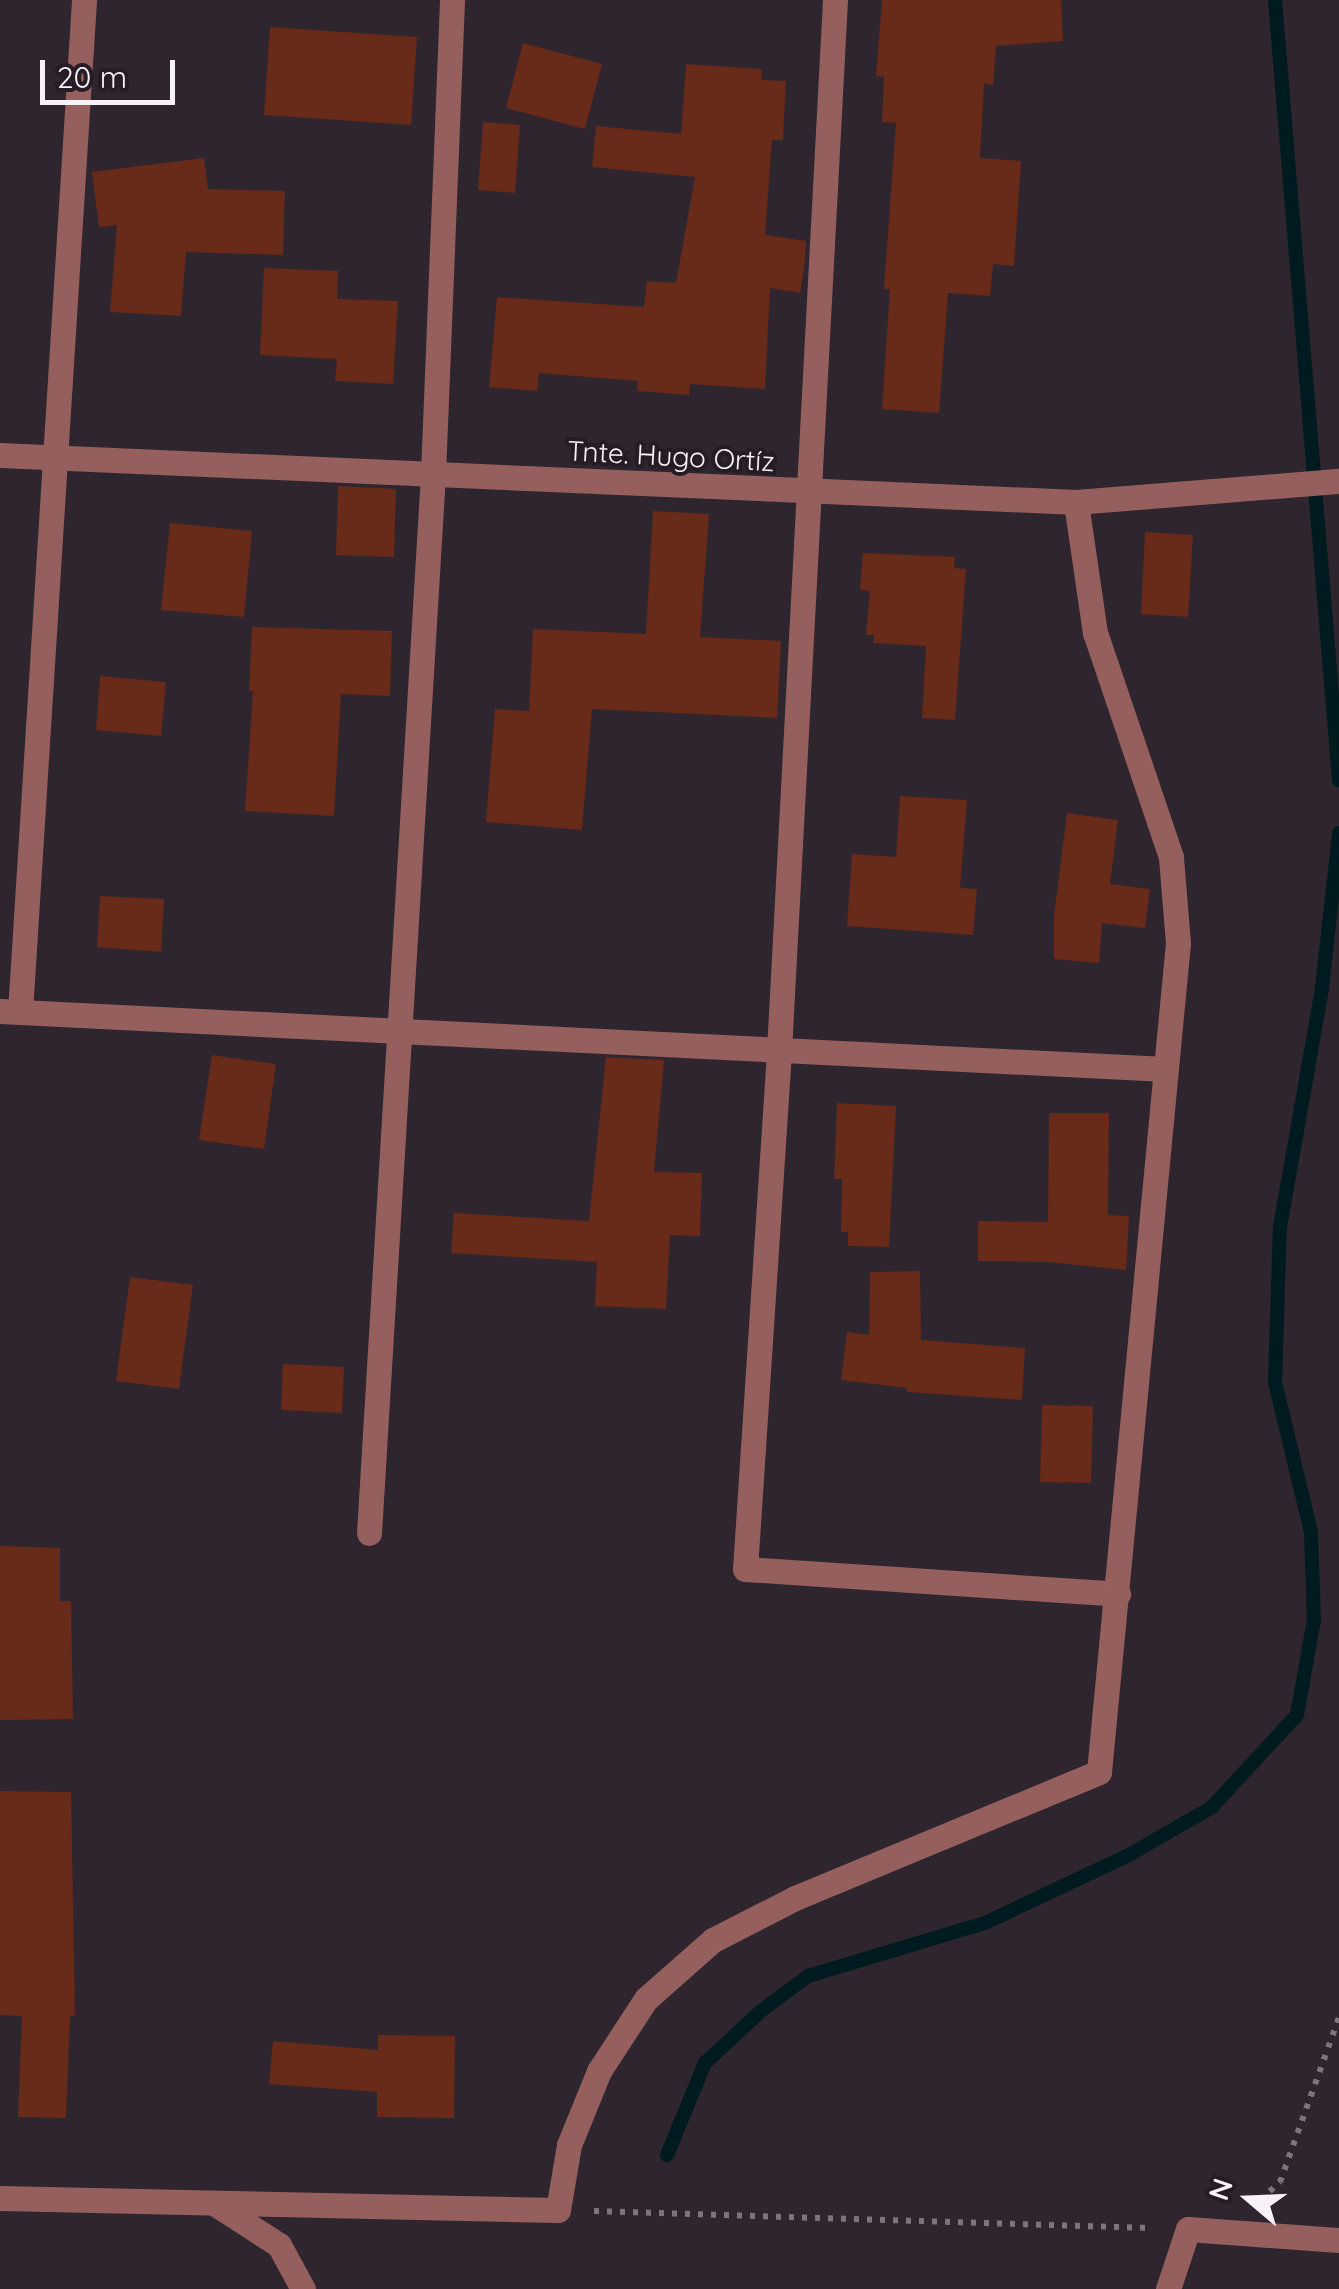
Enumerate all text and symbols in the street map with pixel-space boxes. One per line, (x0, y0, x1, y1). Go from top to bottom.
scale bar (45, 40, 180, 102)
text: 20 m (57, 58, 127, 96)
street label: Tnte. Hugo Ortíz (566, 434, 776, 478)
north arrow (1199, 2149, 1299, 2249)
text: N (1200, 2174, 1240, 2205)

